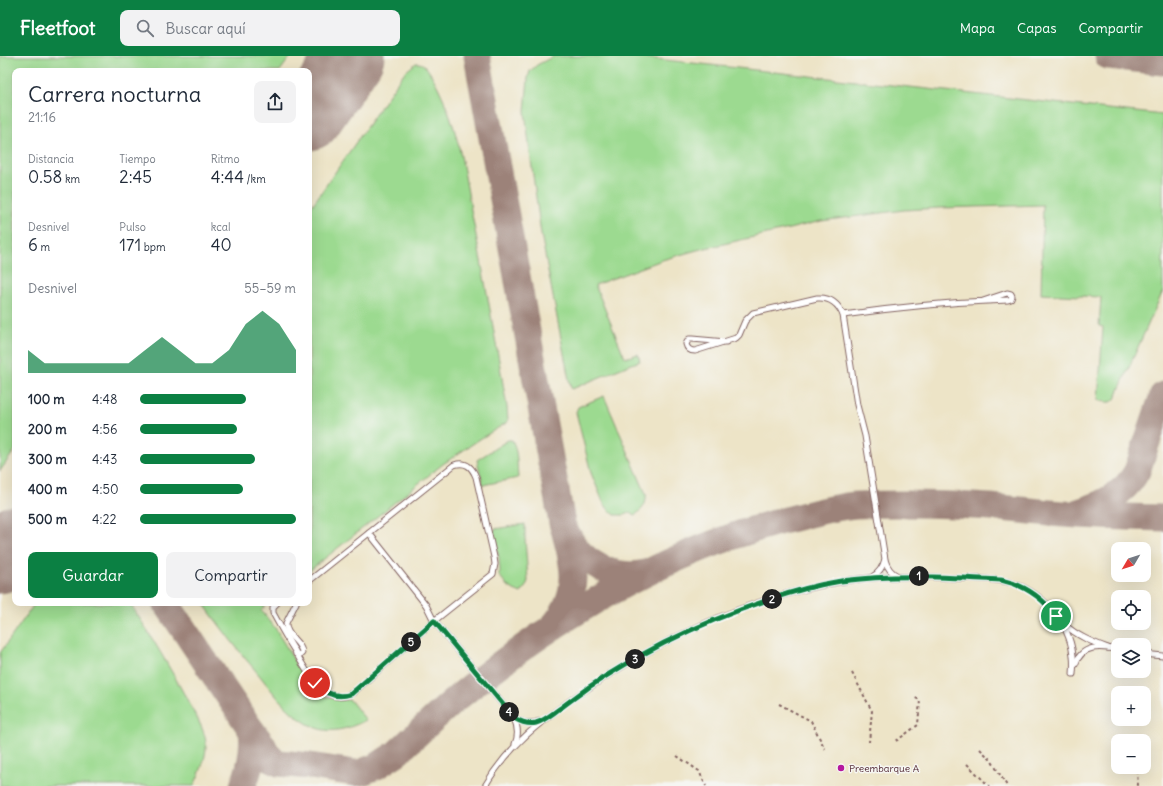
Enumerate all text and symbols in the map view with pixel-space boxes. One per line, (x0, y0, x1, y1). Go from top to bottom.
search box (120, 10, 400, 46)
text: Fleetfoot (20, 16, 96, 40)
icon: search (134, 17, 156, 39)
text: Buscar aquí (166, 19, 246, 38)
text: Mapa (960, 19, 995, 37)
text: Capas (1017, 19, 1057, 37)
text: Compartir (1079, 19, 1143, 37)
text: Carrera nocturna (28, 80, 201, 108)
button: share (254, 81, 296, 123)
text: 21:16 (28, 109, 56, 126)
text: Distancia (28, 152, 74, 166)
text: Tiempo (119, 152, 156, 166)
text: Ritmo (211, 152, 240, 166)
text: 0.58 (28, 166, 62, 188)
text: 2:45 (119, 166, 152, 188)
text: 4:44 (211, 166, 244, 188)
text: km (62, 172, 80, 186)
text: /km (244, 172, 266, 186)
text: Desnivel (28, 220, 69, 234)
text: Pulso (119, 220, 146, 234)
text: kcal (211, 220, 230, 234)
text: 6 (28, 234, 38, 256)
text: 171 (119, 234, 141, 256)
text: 40 (211, 234, 232, 256)
text: m (38, 240, 50, 254)
text: bpm (141, 240, 166, 254)
text: Desnivel (28, 280, 77, 297)
text: 55–59 m (244, 280, 296, 297)
text: 100 m (28, 391, 65, 408)
text: 4:48 (92, 391, 117, 408)
text: 200 m (28, 421, 67, 438)
text: 4:56 (92, 421, 117, 438)
text: 300 m (28, 451, 67, 468)
text: 4:43 (92, 451, 117, 468)
text: 400 m (28, 481, 67, 498)
text: 4:50 (92, 481, 118, 498)
text: 500 m (28, 511, 67, 528)
text: 4:22 (92, 511, 117, 528)
north arrow (1111, 542, 1151, 582)
map controls (1111, 542, 1151, 774)
button: Guardar (28, 552, 158, 598)
button: Compartir (166, 552, 296, 598)
pin: 1 (909, 566, 929, 586)
text: 1 (917, 569, 921, 583)
pin: 2 (762, 589, 782, 609)
button: locate (1111, 590, 1151, 630)
text: 2 (769, 592, 775, 606)
pin (1039, 599, 1073, 633)
icon: arrive (1045, 605, 1067, 627)
pin: 5 (401, 632, 421, 652)
text: 5 (408, 635, 414, 649)
button: layers (1111, 638, 1151, 678)
pin: 3 (625, 649, 645, 669)
text: 3 (632, 652, 638, 666)
pin (298, 666, 332, 700)
icon: check (304, 672, 326, 694)
button: + (1111, 686, 1151, 726)
pin: 4 (499, 702, 519, 722)
text: 4 (506, 705, 512, 719)
button: − (1111, 734, 1151, 774)
place label: Preembarque A (849, 762, 920, 775)
marker: Preembarque A (836, 763, 846, 773)

